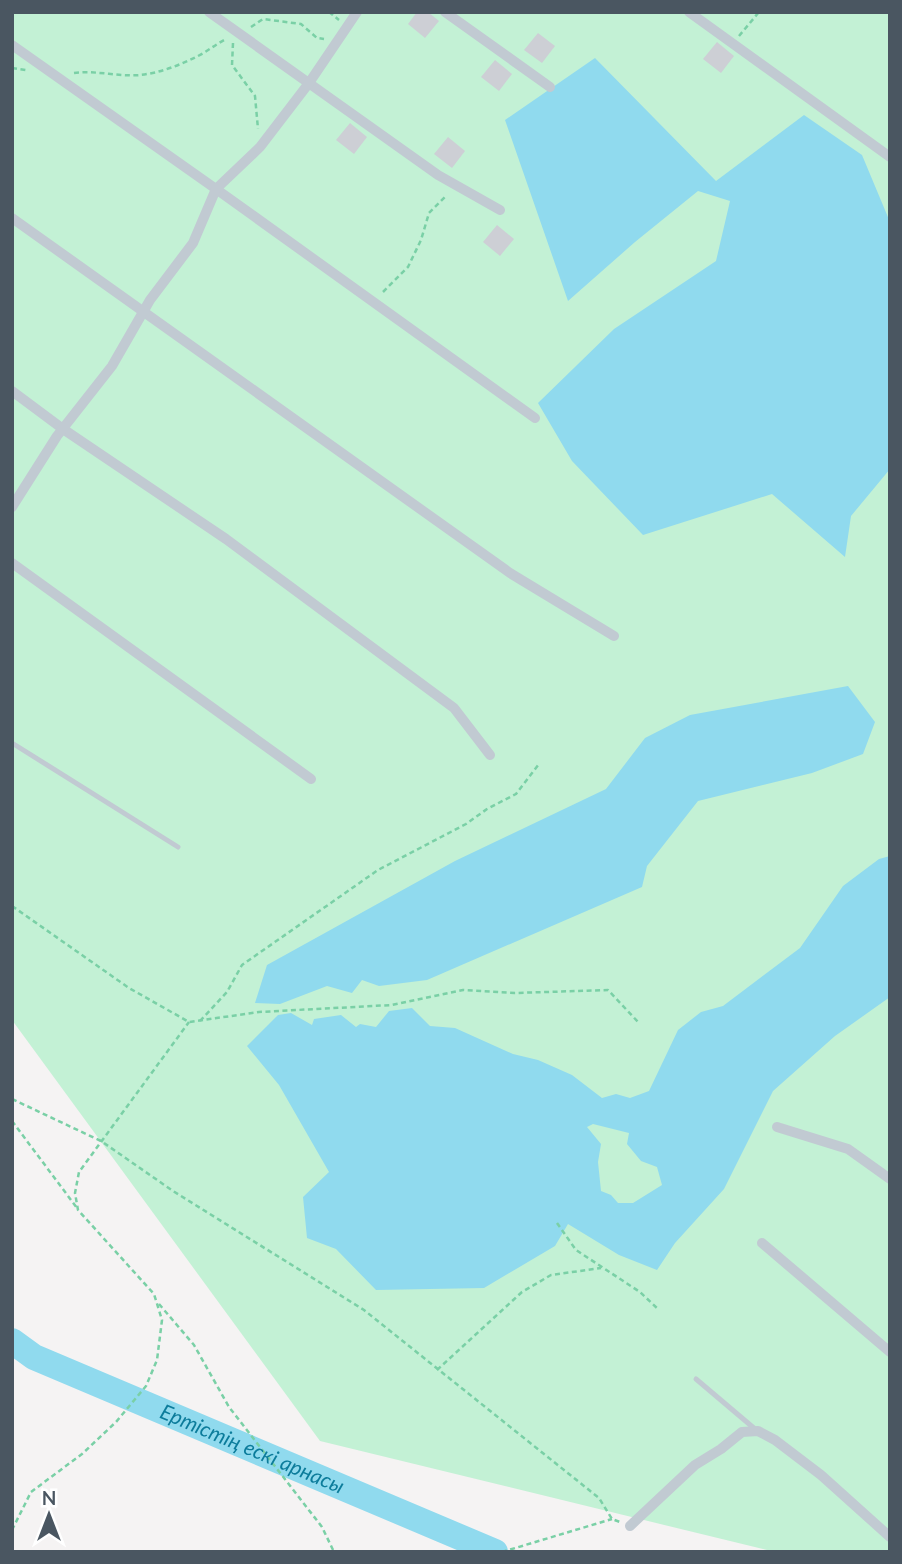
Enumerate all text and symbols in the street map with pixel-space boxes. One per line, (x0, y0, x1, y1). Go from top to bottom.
water label: Ертістің ескі арнасы (157, 1398, 348, 1498)
north arrow (14, 1480, 84, 1550)
text: N (42, 1486, 56, 1509)

